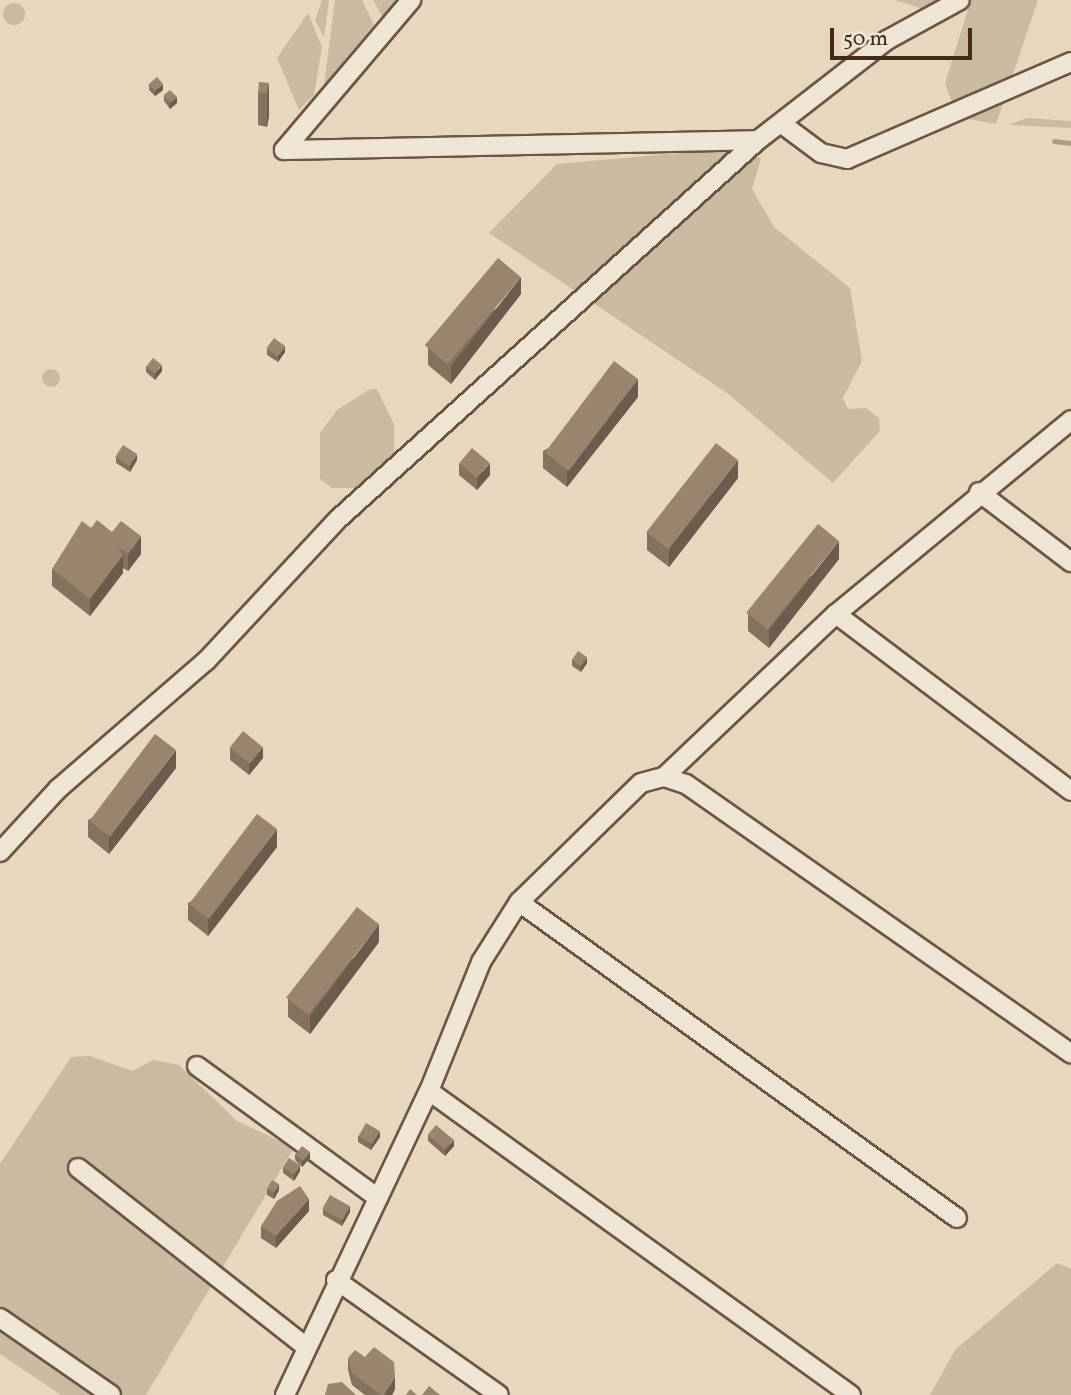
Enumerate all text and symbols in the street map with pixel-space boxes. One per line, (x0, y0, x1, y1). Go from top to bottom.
scale bar (833, 14, 975, 58)
text: 50 m (843, 25, 888, 54)

